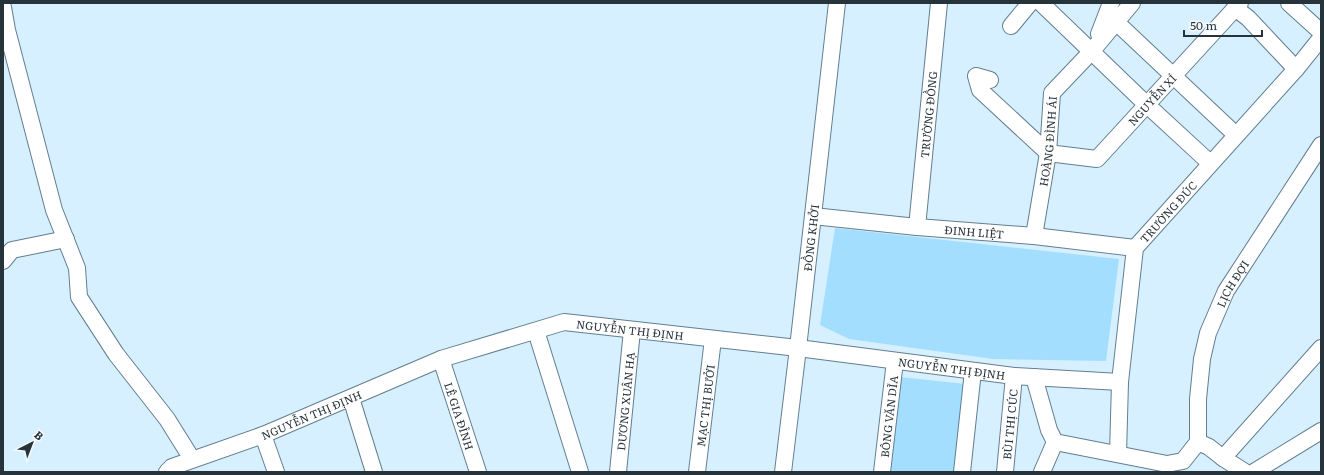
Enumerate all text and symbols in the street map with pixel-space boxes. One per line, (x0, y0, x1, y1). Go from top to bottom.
scale bar (1184, 12, 1262, 38)
text: 50 m (1190, 16, 1217, 34)
street label: TRƯỜNG ĐỒNG (916, 70, 940, 159)
street label: NGUYỄN XÍ (1124, 70, 1179, 129)
street label: HOÀNG ĐÌNH ÁI (1035, 95, 1060, 187)
street label: TRƯỜNG ĐÚC (1136, 177, 1200, 246)
street label: ĐỒNG KHỞI (799, 203, 822, 272)
street label: ĐINH LIỆT (944, 221, 1005, 242)
street label: LỊCH ĐỢI (1212, 257, 1252, 310)
street label: NGUYỄN THỊ ĐỊNH (576, 315, 685, 343)
street label: DƯƠNG XUÂN HẠ (612, 351, 638, 451)
street label: NGUYỄN THỊ ĐỊNH (897, 353, 1006, 383)
street label: MẠC THỊ BƯỞI (692, 363, 718, 448)
street label: BÔNG VĂN DĨA (876, 375, 901, 458)
street label: LÊ GIA ĐỈNH (441, 380, 478, 452)
street label: NGUYỄN THỊ ĐỊNH (258, 386, 364, 443)
street label: BÙI THỊ CÚC (998, 388, 1021, 460)
north arrow (12, 423, 52, 463)
text: B (31, 426, 48, 444)

